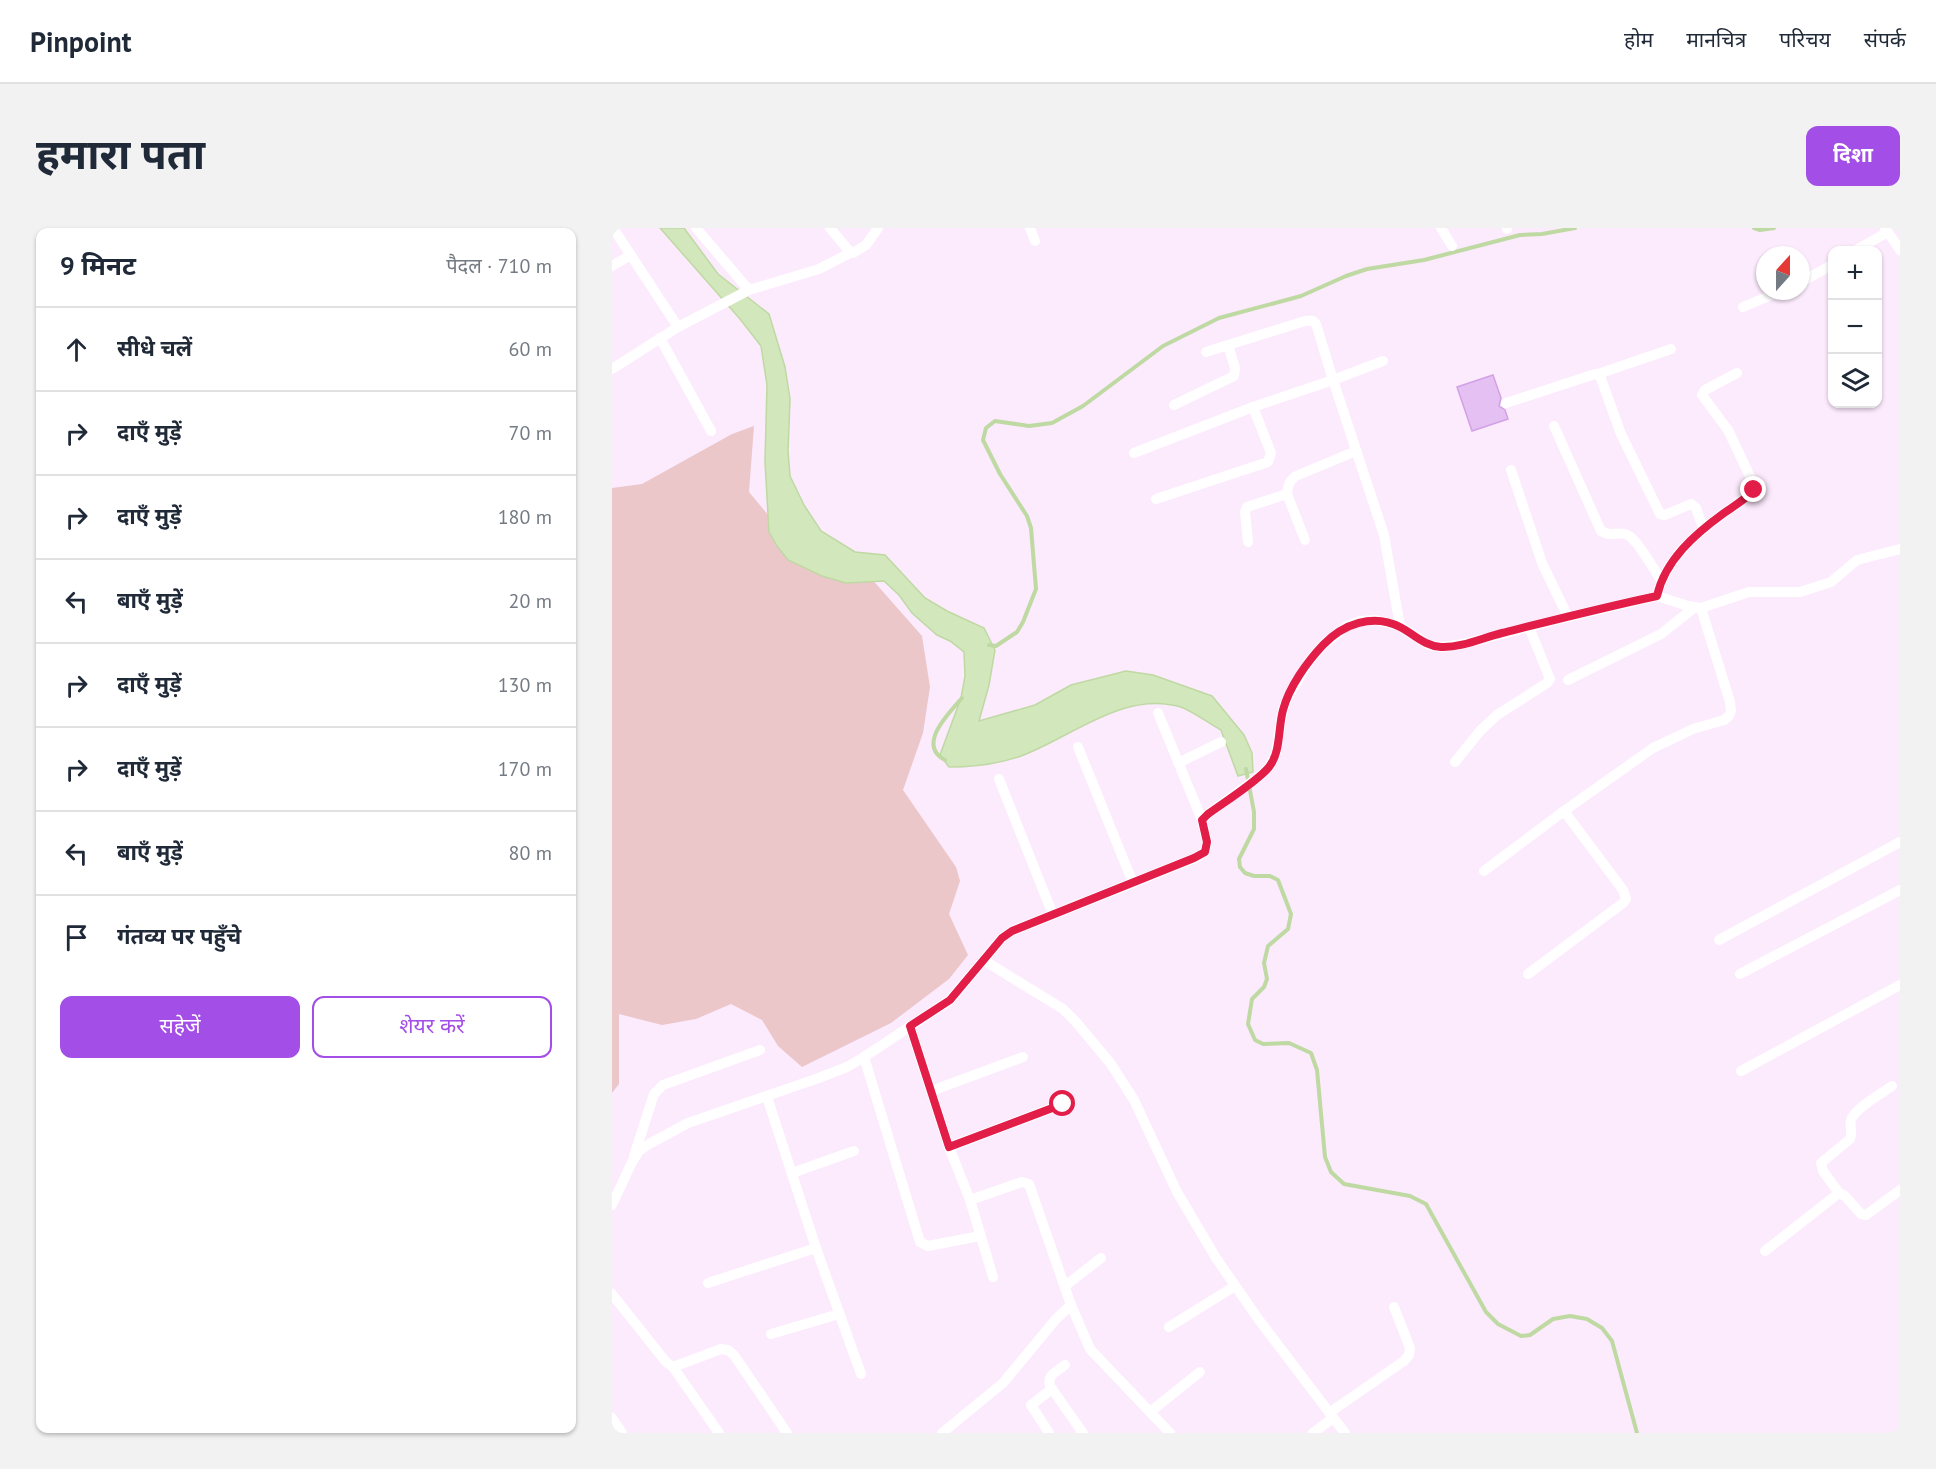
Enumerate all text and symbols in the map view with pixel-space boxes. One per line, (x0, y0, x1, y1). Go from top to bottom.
text: Pinpoint (30, 23, 132, 60)
text: होम (1624, 26, 1653, 53)
text: मानचित्र (1686, 26, 1746, 53)
text: परिचय (1779, 26, 1831, 53)
text: संपर्क (1864, 26, 1906, 53)
text: हमारा पता (36, 126, 205, 181)
button: दिशा (1806, 126, 1900, 186)
north arrow (1756, 246, 1810, 300)
map controls (1828, 246, 1882, 408)
button: + (1828, 246, 1882, 300)
text: 9 मिनट (60, 249, 136, 282)
text: पैदल · 710 m (446, 253, 552, 279)
button: − (1828, 300, 1882, 354)
icon: ahead (60, 333, 93, 366)
text: सीधे चलें (117, 334, 192, 362)
text: 60 m (509, 336, 552, 362)
button: layers (1828, 354, 1882, 408)
icon: right (60, 417, 93, 450)
text: दाएँ मुड़ें (117, 418, 182, 446)
text: 70 m (509, 420, 552, 446)
route end (1740, 476, 1766, 502)
icon: right (60, 501, 93, 534)
text: दाएँ मुड़ें (117, 502, 182, 530)
text: 180 m (498, 504, 552, 530)
icon: left (60, 585, 93, 618)
text: बाएँ मुड़ें (117, 586, 183, 614)
text: 20 m (509, 588, 552, 614)
icon: right (60, 669, 93, 702)
text: दाएँ मुड़ें (117, 670, 182, 698)
text: 130 m (498, 672, 552, 698)
icon: right (60, 753, 93, 786)
text: दाएँ मुड़ें (117, 754, 182, 782)
text: 170 m (498, 756, 552, 782)
icon: left (60, 837, 93, 870)
text: बाएँ मुड़ें (117, 838, 183, 866)
text: 80 m (509, 840, 552, 866)
icon: arrive (60, 921, 93, 954)
text: गंतव्य पर पहुँचे (117, 922, 241, 950)
button: सहेजें (60, 996, 300, 1058)
button: शेयर करें (312, 996, 552, 1058)
route start (1049, 1090, 1075, 1116)

